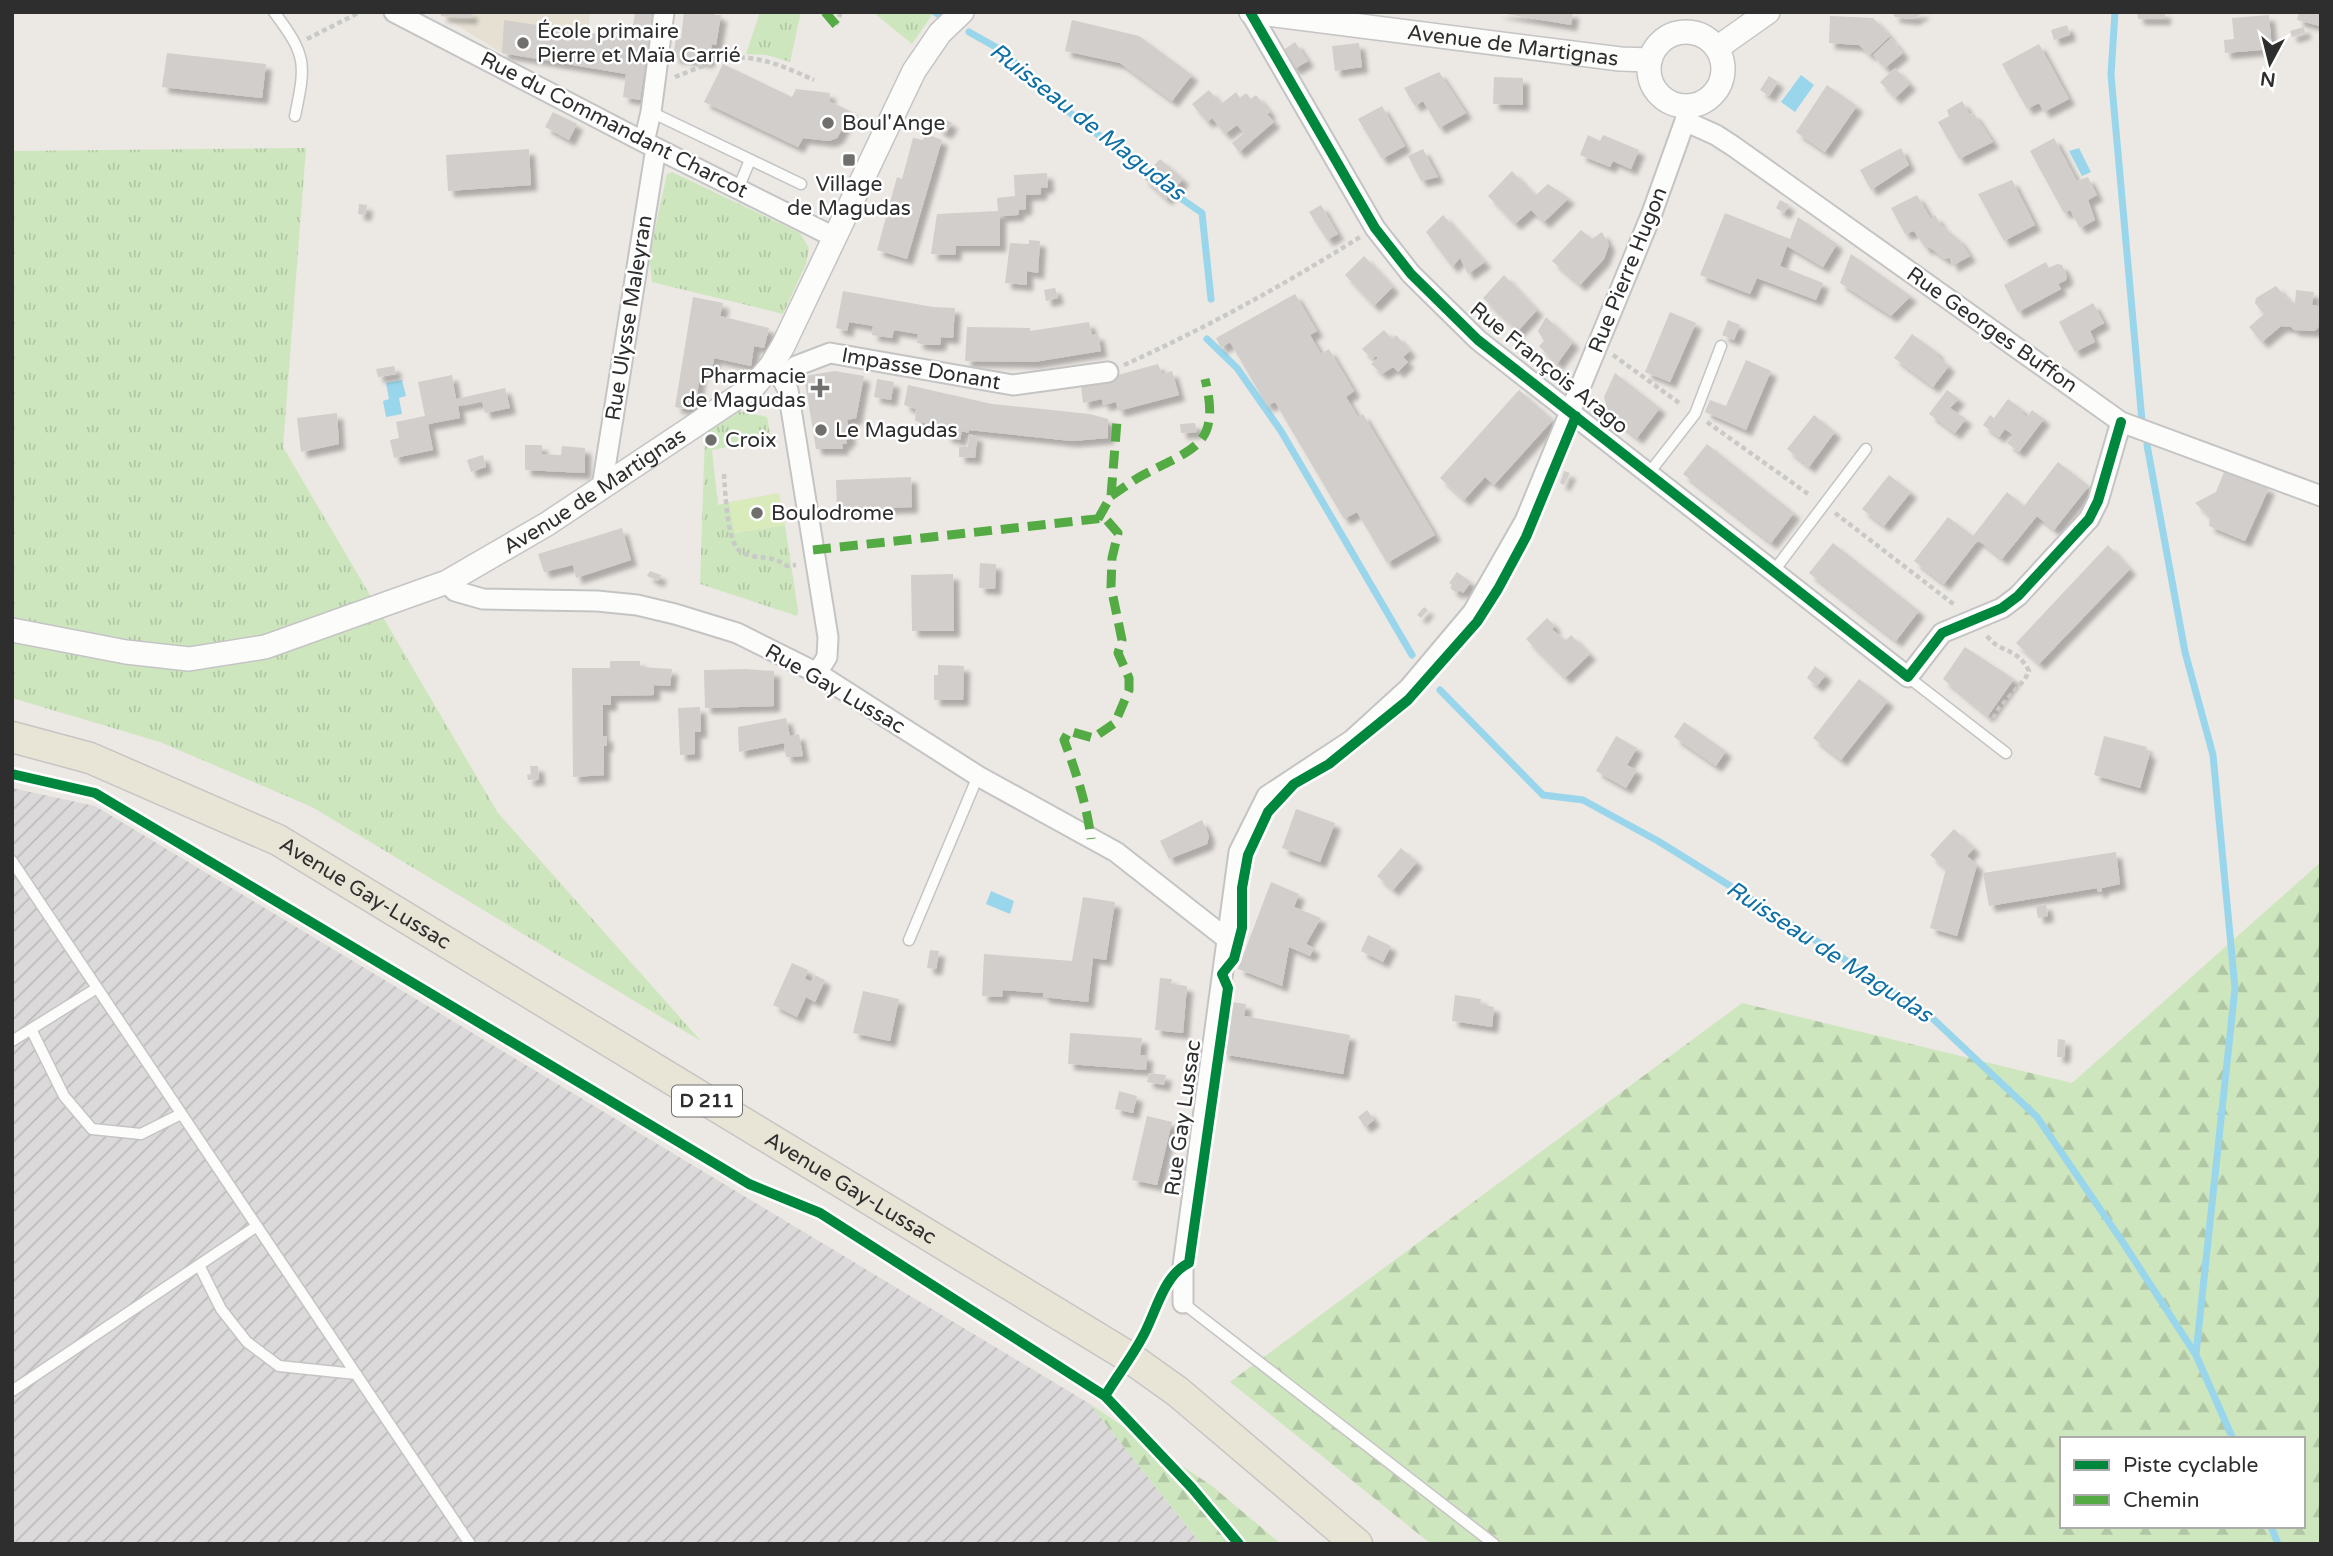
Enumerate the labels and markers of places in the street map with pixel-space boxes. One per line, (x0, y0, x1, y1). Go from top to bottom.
place label: École primaire Pierre et Maïa Carrié (537, 19, 741, 68)
marker: École primaire Pierre et Maïa Carrié (515, 35, 531, 51)
place label: Boul'Ange (842, 111, 945, 136)
marker: Boul'Ange (820, 115, 836, 131)
marker: Village de Magudas (841, 152, 857, 168)
place label: Village de Magudas (787, 172, 911, 221)
place label: Pharmacie de Magudas (682, 364, 806, 413)
marker: Pharmacie de Magudas (812, 380, 828, 396)
place label: Le Magudas (835, 418, 958, 443)
marker: Le Magudas (813, 422, 829, 438)
place label: Croix (725, 428, 777, 453)
marker: Croix (703, 432, 719, 448)
place label: Boulodrome (771, 501, 894, 526)
marker: Boulodrome (749, 505, 765, 521)

